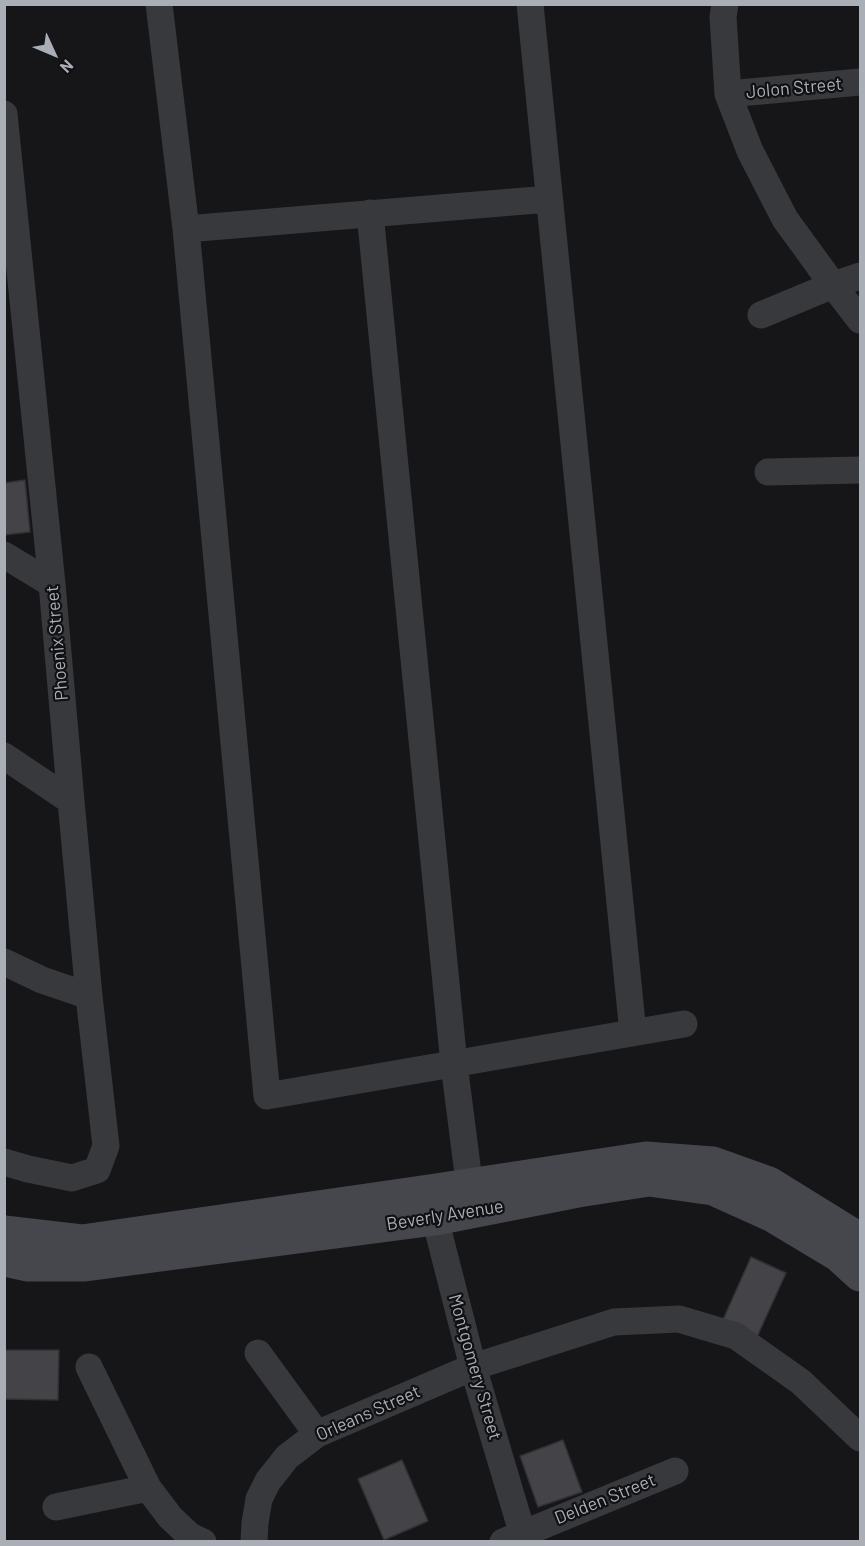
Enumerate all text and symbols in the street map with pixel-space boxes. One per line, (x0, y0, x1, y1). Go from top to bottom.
north arrow (24, 24, 84, 84)
text: N (57, 56, 78, 77)
street label: Jolon Street (745, 73, 843, 103)
street label: Phoenix Street (41, 585, 73, 701)
street label: Beverly Avenue (385, 1195, 505, 1235)
street label: Montgomery Street (444, 1292, 506, 1442)
street label: Orleans Street (313, 1380, 423, 1446)
street label: Delden Street (551, 1469, 659, 1529)

